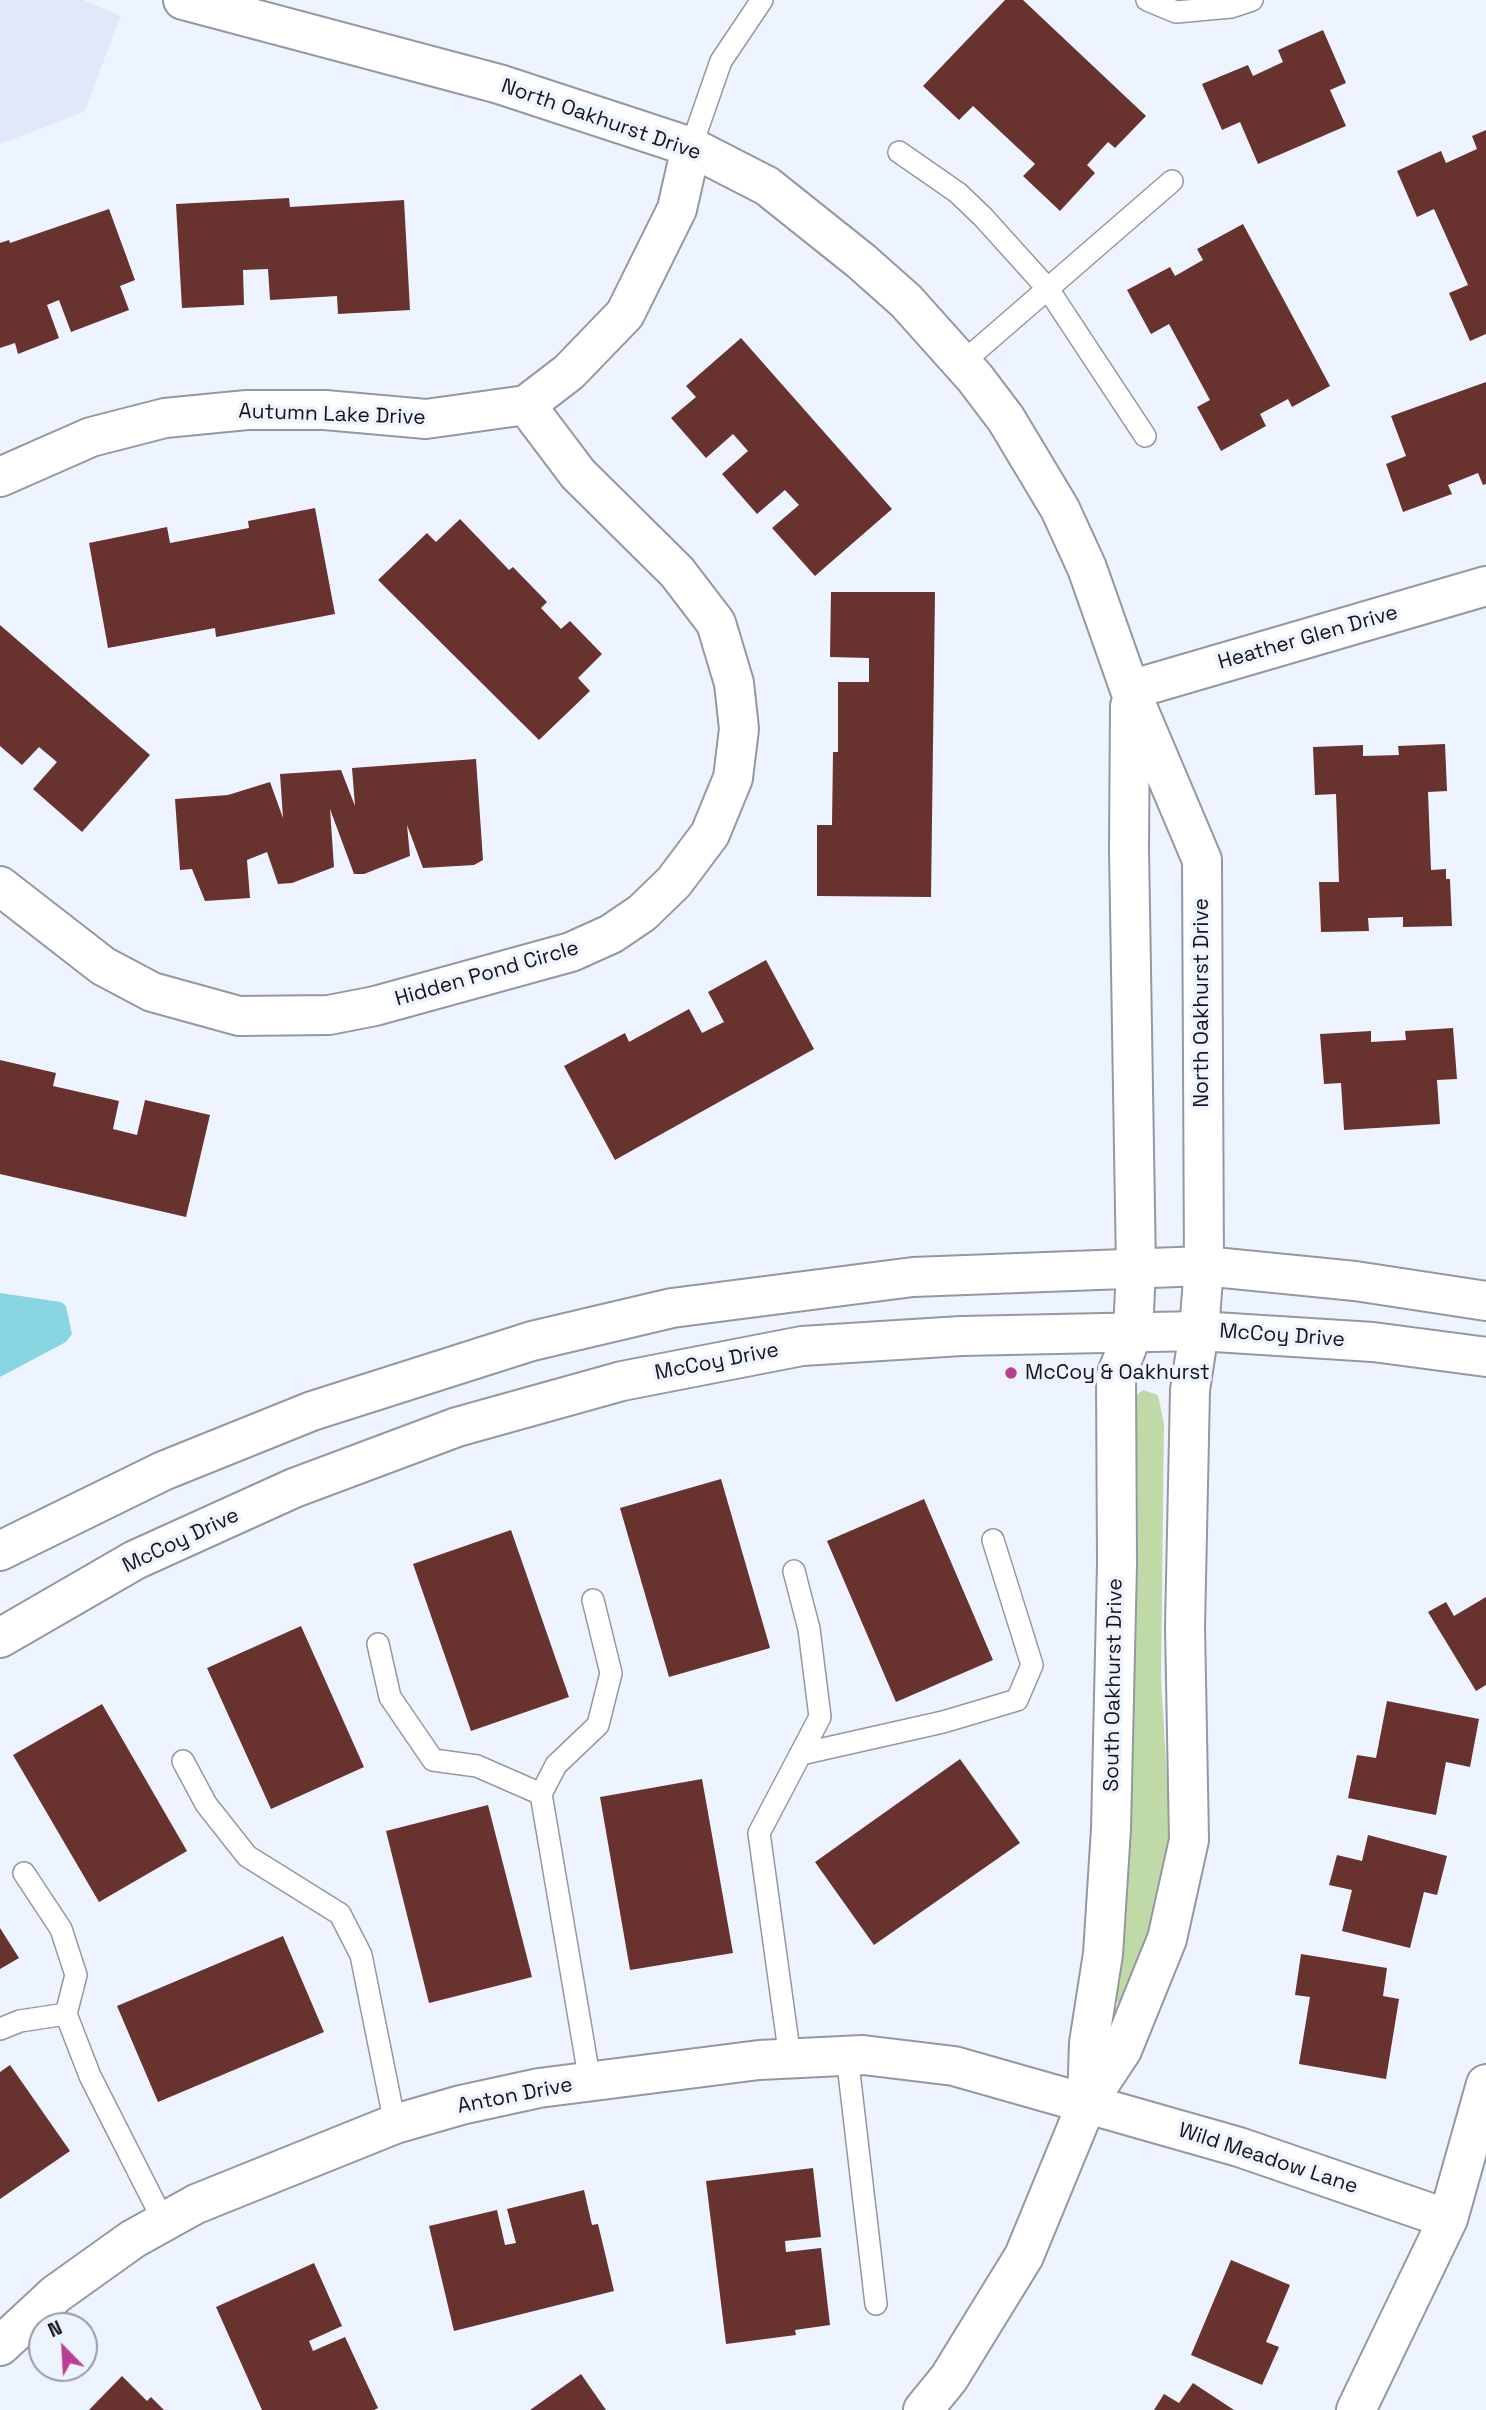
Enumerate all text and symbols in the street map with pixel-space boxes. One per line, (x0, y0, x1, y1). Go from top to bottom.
street label: North Oakhurst Drive (498, 74, 704, 166)
street label: Autumn Lake Drive (238, 399, 426, 431)
street label: Heather Glen Drive (1215, 600, 1401, 676)
street label: North Oakhurst Drive (1189, 898, 1215, 1108)
street label: Hidden Pond Circle (392, 936, 582, 1012)
street label: McCoy Drive (1218, 1319, 1346, 1353)
street label: McCoy Drive (653, 1338, 781, 1386)
place label: McCoy & Oakhurst (1025, 1360, 1210, 1386)
marker: McCoy & Oakhurst (1003, 1365, 1019, 1381)
street label: McCoy Drive (119, 1503, 243, 1579)
street label: South Oakhurst Drive (1100, 1578, 1128, 1792)
street label: Anton Drive (455, 2073, 575, 2119)
street label: Wild Meadow Lane (1175, 2118, 1361, 2200)
north arrow (28, 2312, 98, 2382)
text: N (44, 2315, 66, 2343)

